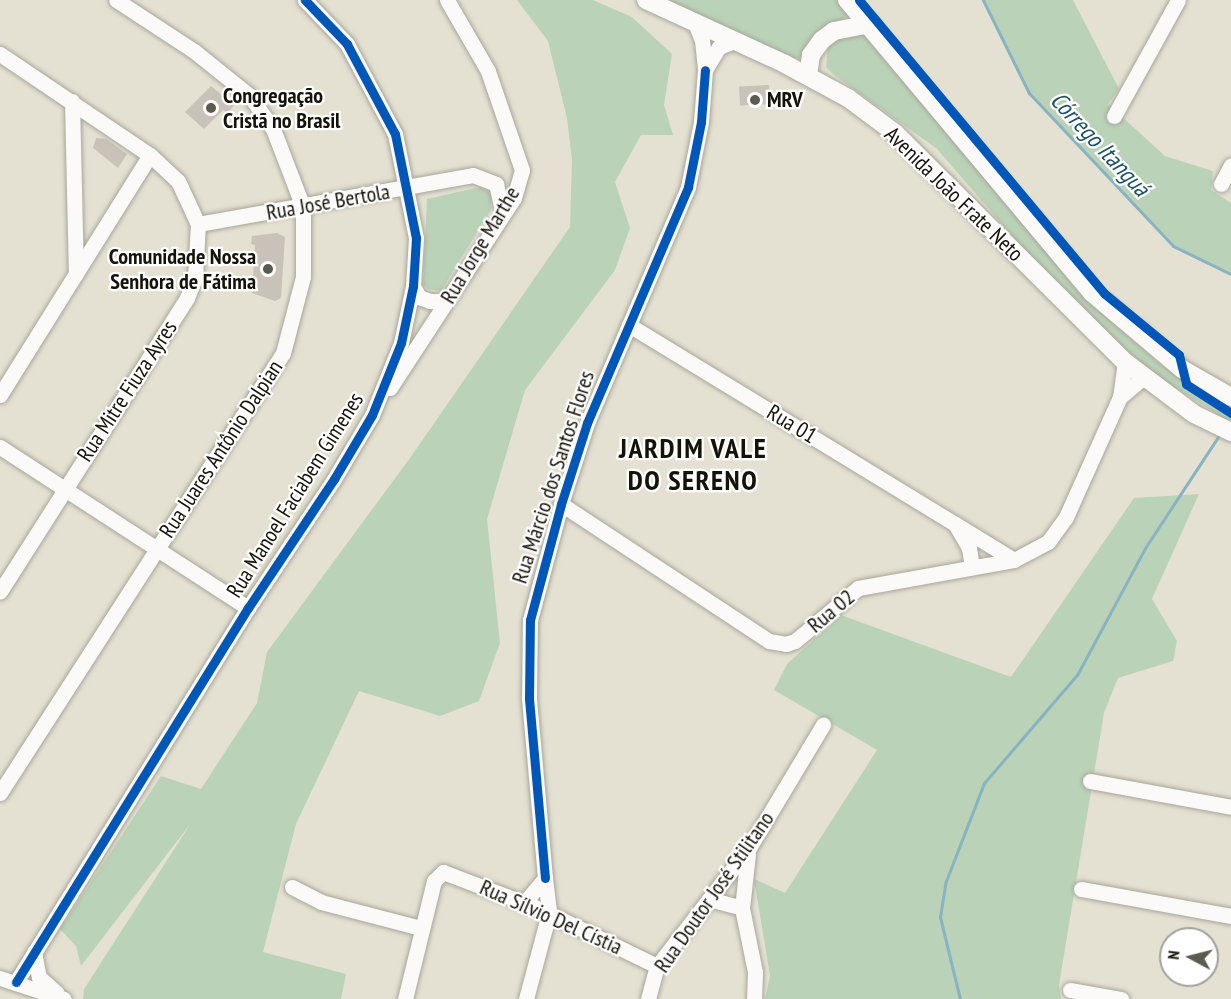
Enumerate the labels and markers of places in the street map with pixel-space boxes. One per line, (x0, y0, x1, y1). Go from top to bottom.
place label: Congregação Cristã no Brasil (223, 82, 340, 134)
place label: MRV (767, 87, 803, 113)
marker: MRV (748, 93, 762, 107)
marker: Congregação Cristã no Brasil (204, 101, 218, 115)
place label: Comunidade Nossa Senhora de Fátima (109, 243, 256, 294)
marker: Comunidade Nossa Senhora de Fátima (261, 262, 275, 276)

